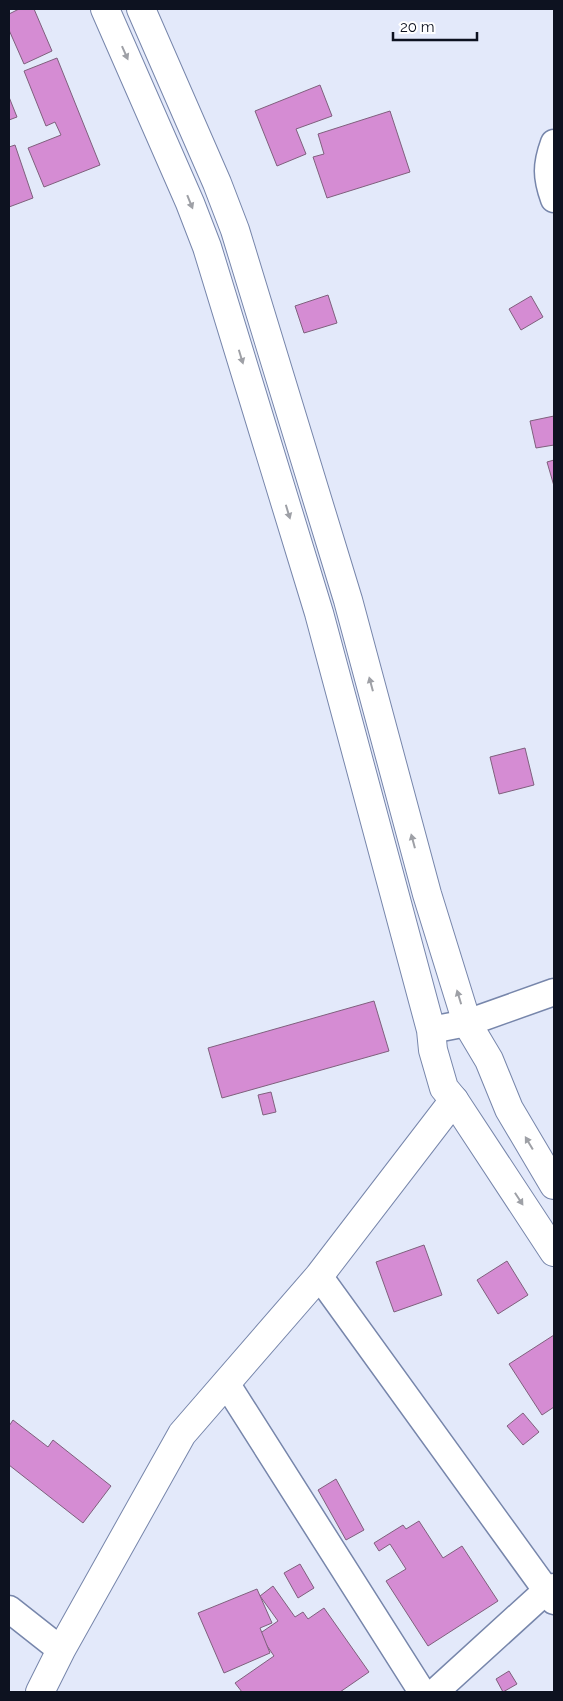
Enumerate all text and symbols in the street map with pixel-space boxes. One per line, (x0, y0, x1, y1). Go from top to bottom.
scale bar (393, 10, 477, 42)
text: 20 m (400, 18, 435, 36)
one-way arrow (121, 46, 129, 60)
one-way arrow (186, 195, 194, 209)
one-way arrow (237, 349, 245, 364)
one-way arrow (285, 505, 293, 520)
one-way arrow (367, 677, 375, 692)
one-way arrow (409, 834, 417, 849)
one-way arrow (454, 990, 462, 1005)
one-way arrow (525, 1136, 534, 1149)
one-way arrow (514, 1192, 524, 1206)

